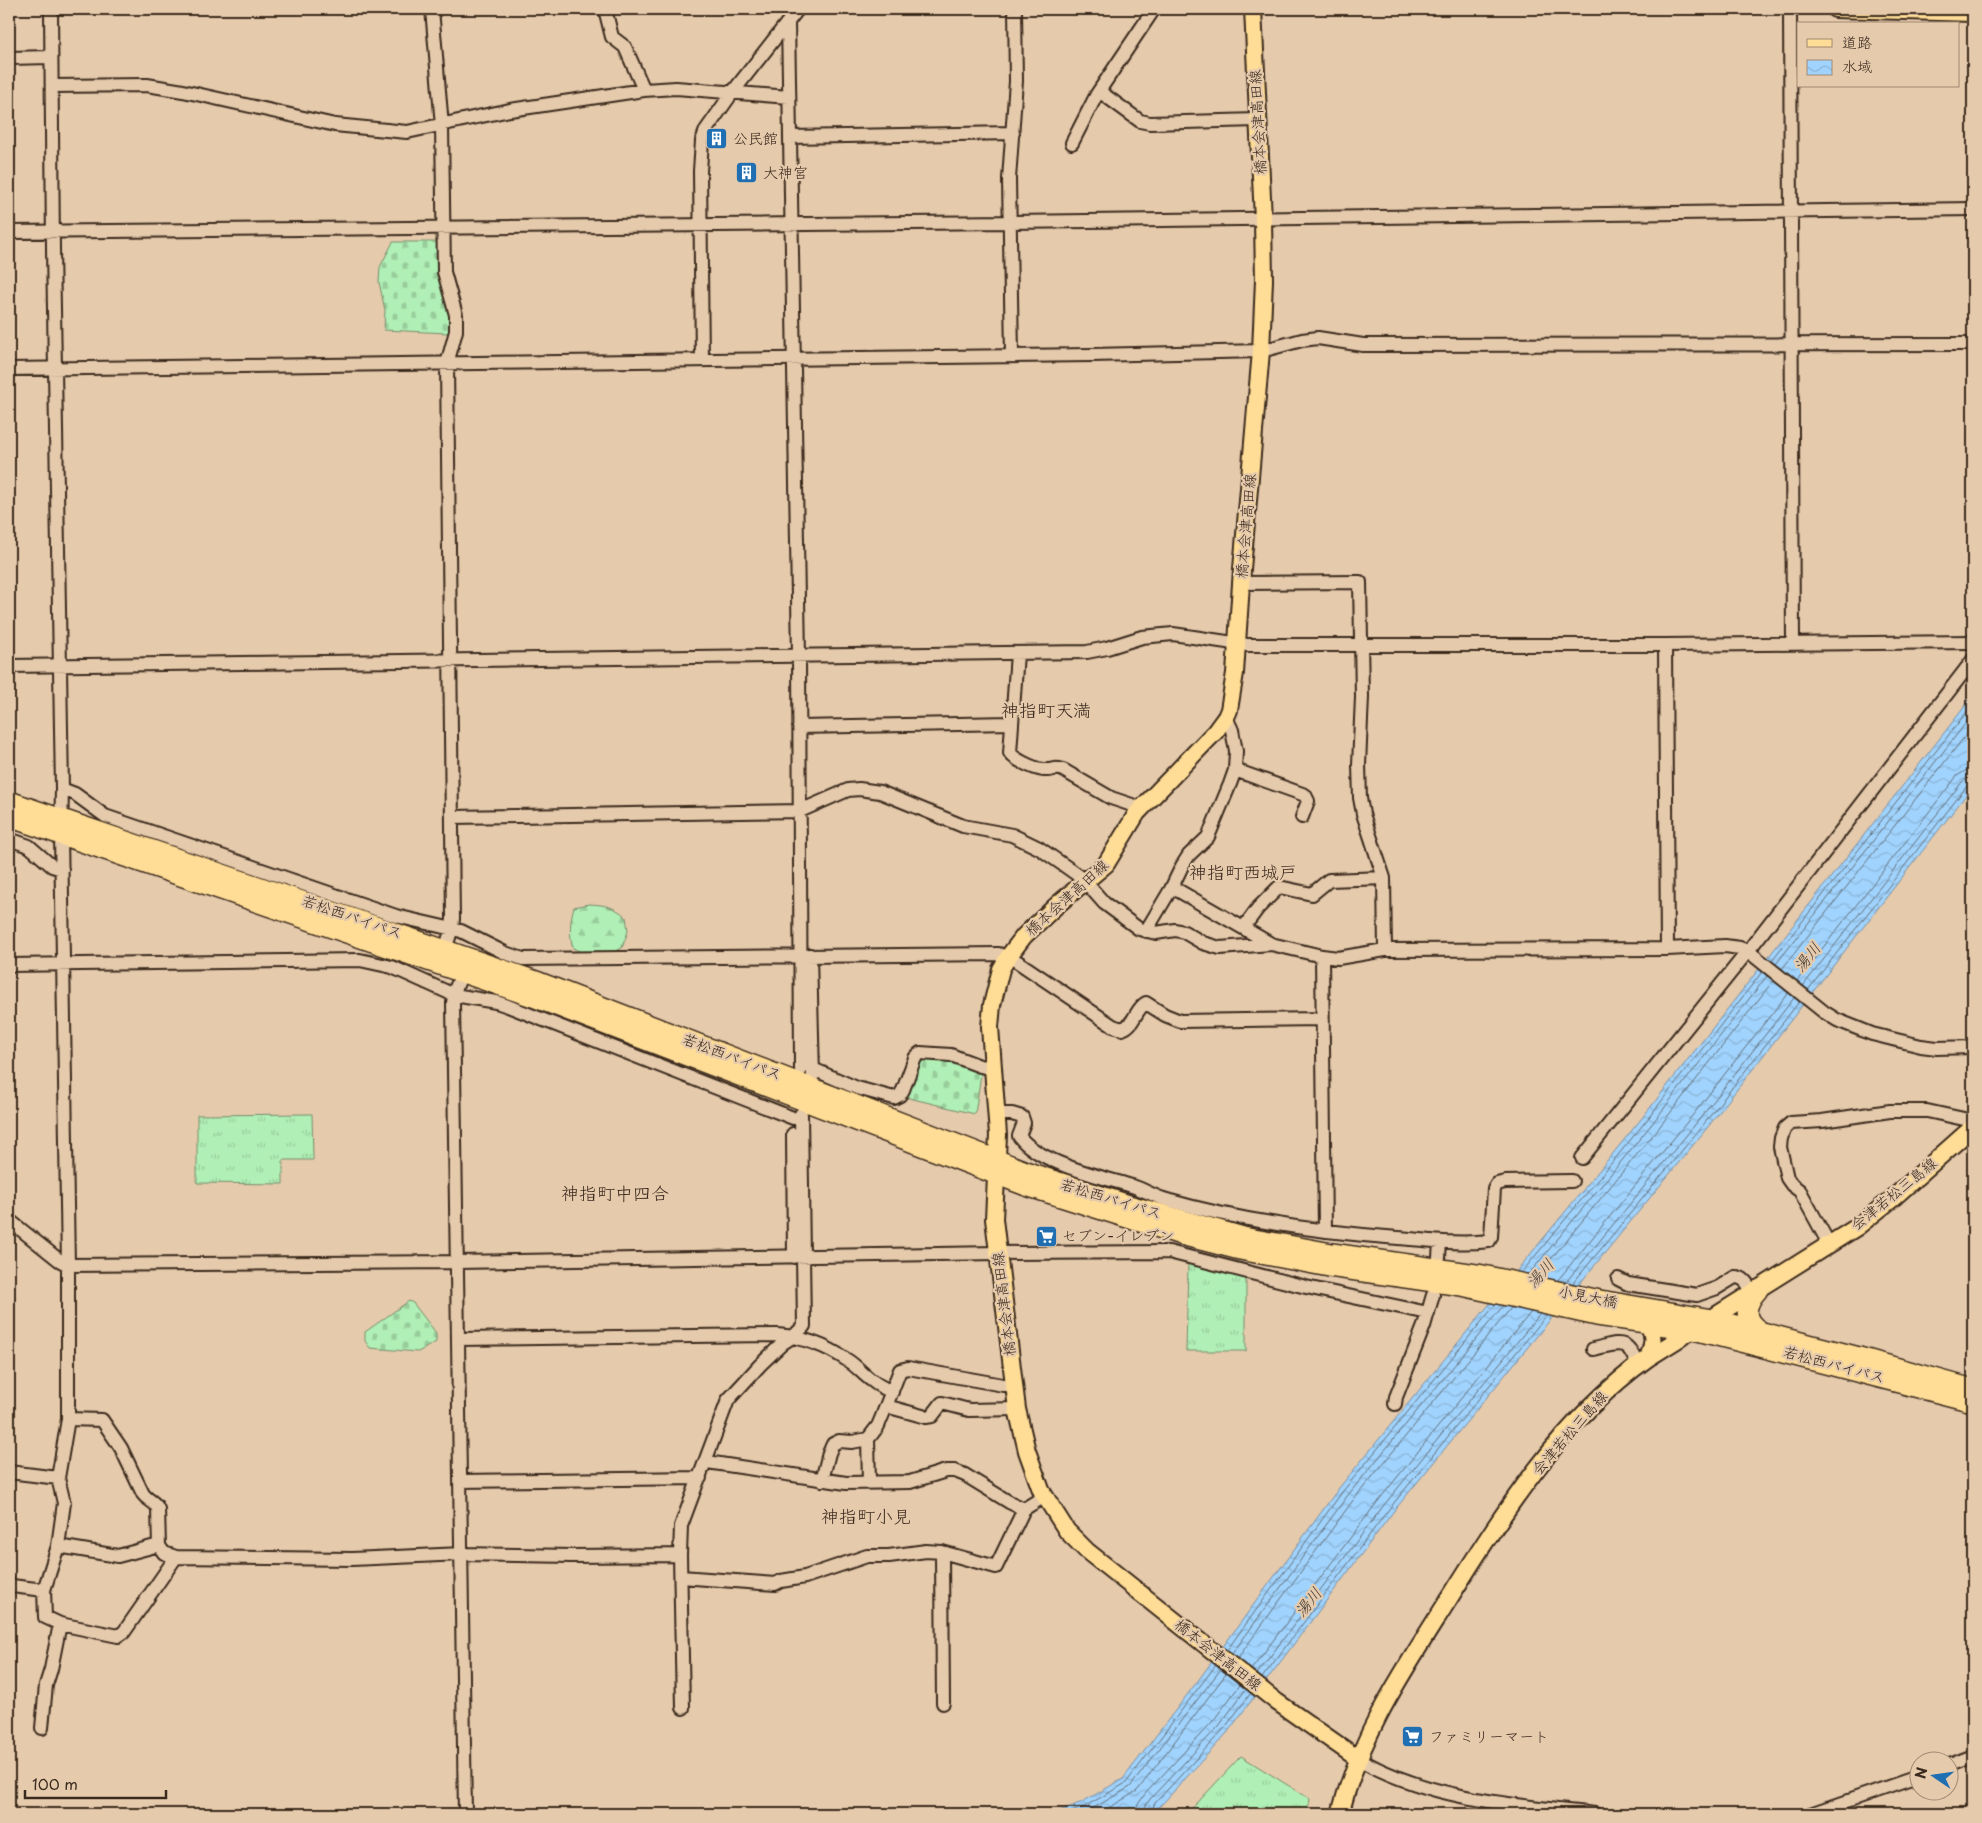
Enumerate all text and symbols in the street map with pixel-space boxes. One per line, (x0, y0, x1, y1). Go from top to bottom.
legend (1797, 22, 1960, 88)
text: 道路 (1842, 30, 1872, 53)
text: 水域 (1842, 54, 1872, 77)
street label: 橋本会津高田線 (1242, 69, 1271, 175)
place label: 公民館 (733, 126, 778, 149)
building icon: 公民館 (705, 127, 729, 151)
place label: 大神宮 (763, 160, 808, 183)
building icon: 大神宮 (735, 161, 759, 185)
street label: 橋本会津高田線 (1228, 473, 1261, 579)
district label: 神指町天満 (1001, 696, 1091, 723)
street label: 橋本会津高田線 (1019, 853, 1113, 941)
district label: 神指町西城戸 (1189, 858, 1297, 885)
street label: 若松西バイパス (299, 888, 406, 943)
water label: 湯川 (1787, 936, 1826, 976)
street label: 若松西バイパス (680, 1026, 786, 1085)
street label: 会津若松三島線 (1845, 1151, 1941, 1235)
street label: 若松西バイパス (1058, 1171, 1165, 1224)
district label: 神指町中四合 (561, 1179, 669, 1206)
place label: セブン-イレブン (1062, 1223, 1174, 1246)
supermarket icon: セブン-イレブン (1034, 1224, 1058, 1248)
street label: 橋本会津高田線 (985, 1251, 1020, 1358)
water label: 湯川 (1520, 1252, 1559, 1292)
street label: 小見大橋 (1557, 1279, 1620, 1313)
street label: 若松西バイパス (1781, 1339, 1888, 1388)
street label: 会津若松三島線 (1526, 1385, 1612, 1479)
district label: 神指町小見 (821, 1502, 911, 1529)
water label: 湯川 (1288, 1581, 1327, 1621)
street label: 橋本会津高田線 (1170, 1612, 1267, 1695)
place label: ファミリーマート (1429, 1724, 1549, 1747)
supermarket icon: ファミリーマート (1401, 1725, 1425, 1749)
north arrow (1910, 1750, 1960, 1800)
text: N (1909, 1765, 1932, 1781)
scale bar (25, 1768, 166, 1800)
text: 100 m (32, 1772, 78, 1795)

